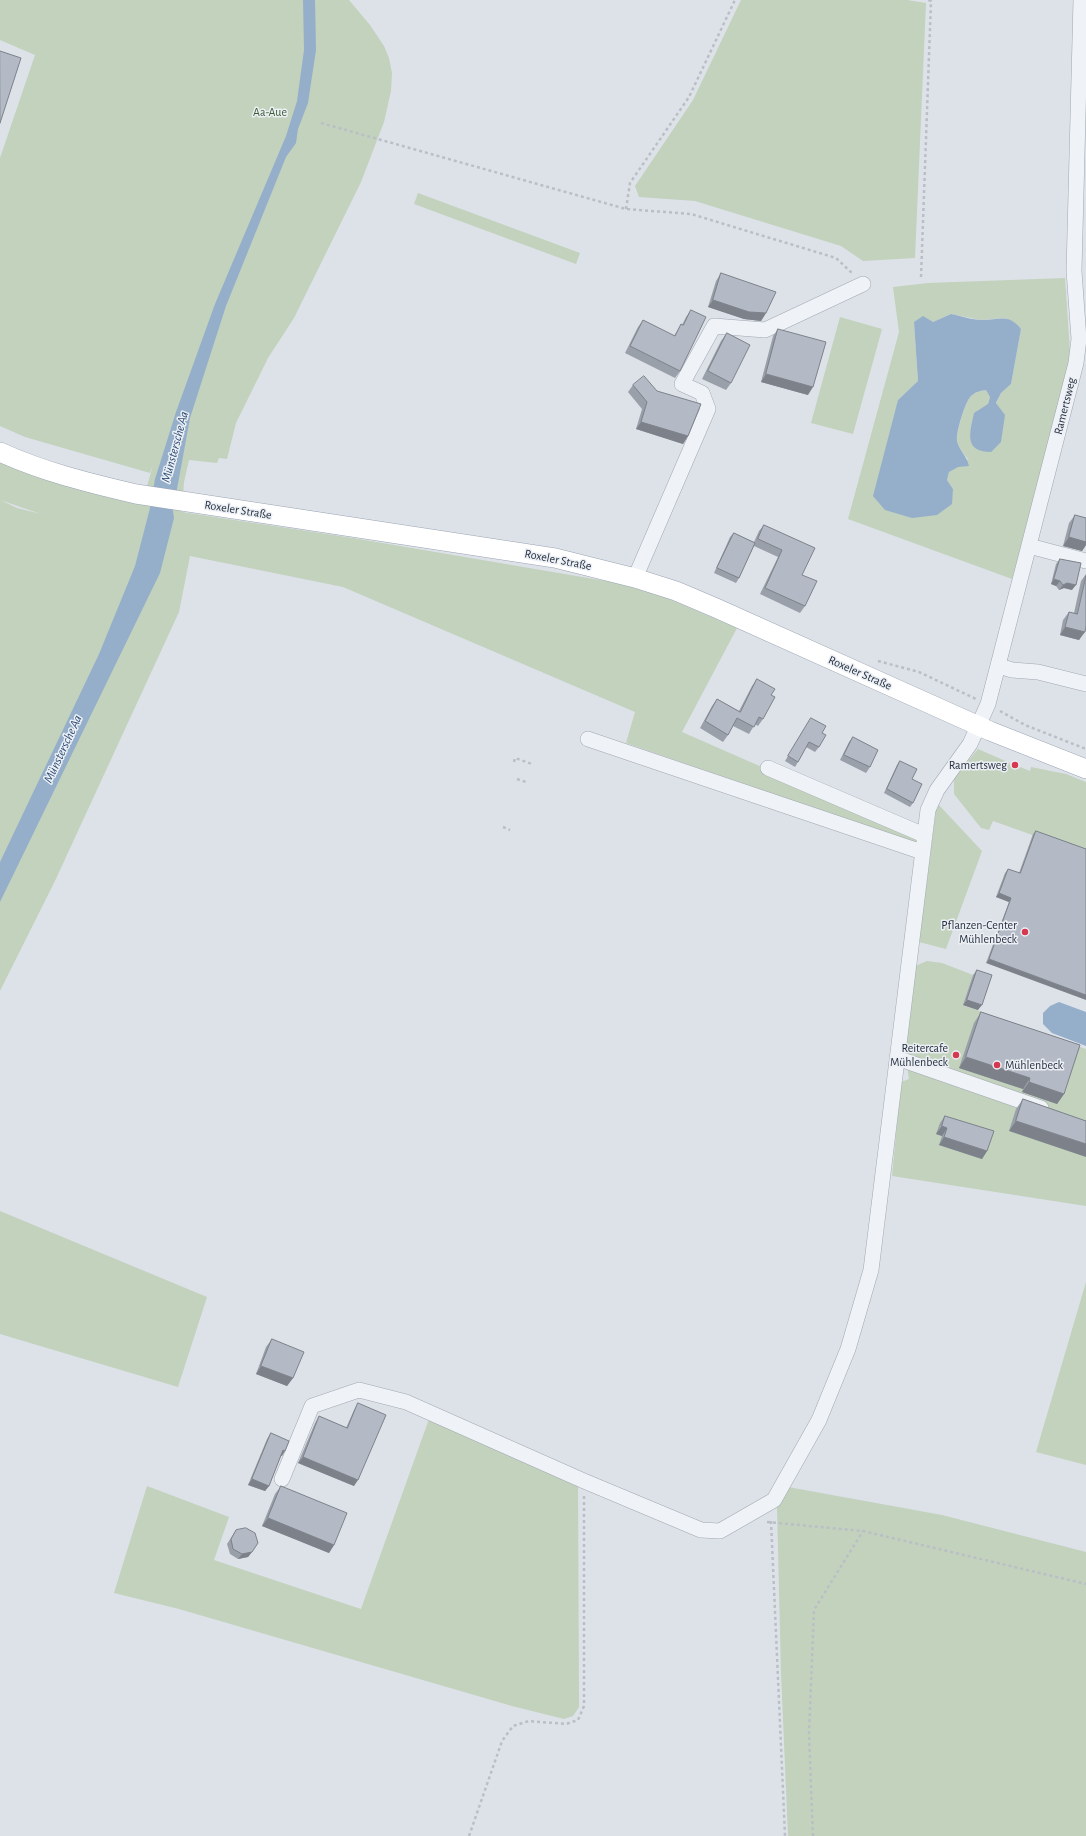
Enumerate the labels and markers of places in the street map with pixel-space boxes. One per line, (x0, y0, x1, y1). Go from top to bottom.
place label: Ramertsweg (949, 758, 1007, 772)
marker: Ramertsweg (1010, 760, 1020, 770)
place label: Pflanzen-Center Mühlenbeck (941, 918, 1017, 946)
marker: Pflanzen-Center Mühlenbeck (1020, 927, 1030, 937)
place label: Reitercafe Mühlenbeck (890, 1041, 948, 1069)
marker: Reitercafe Mühlenbeck (951, 1050, 961, 1060)
place label: Mühlenbeck (1005, 1058, 1063, 1072)
marker: Mühlenbeck (992, 1060, 1002, 1070)

